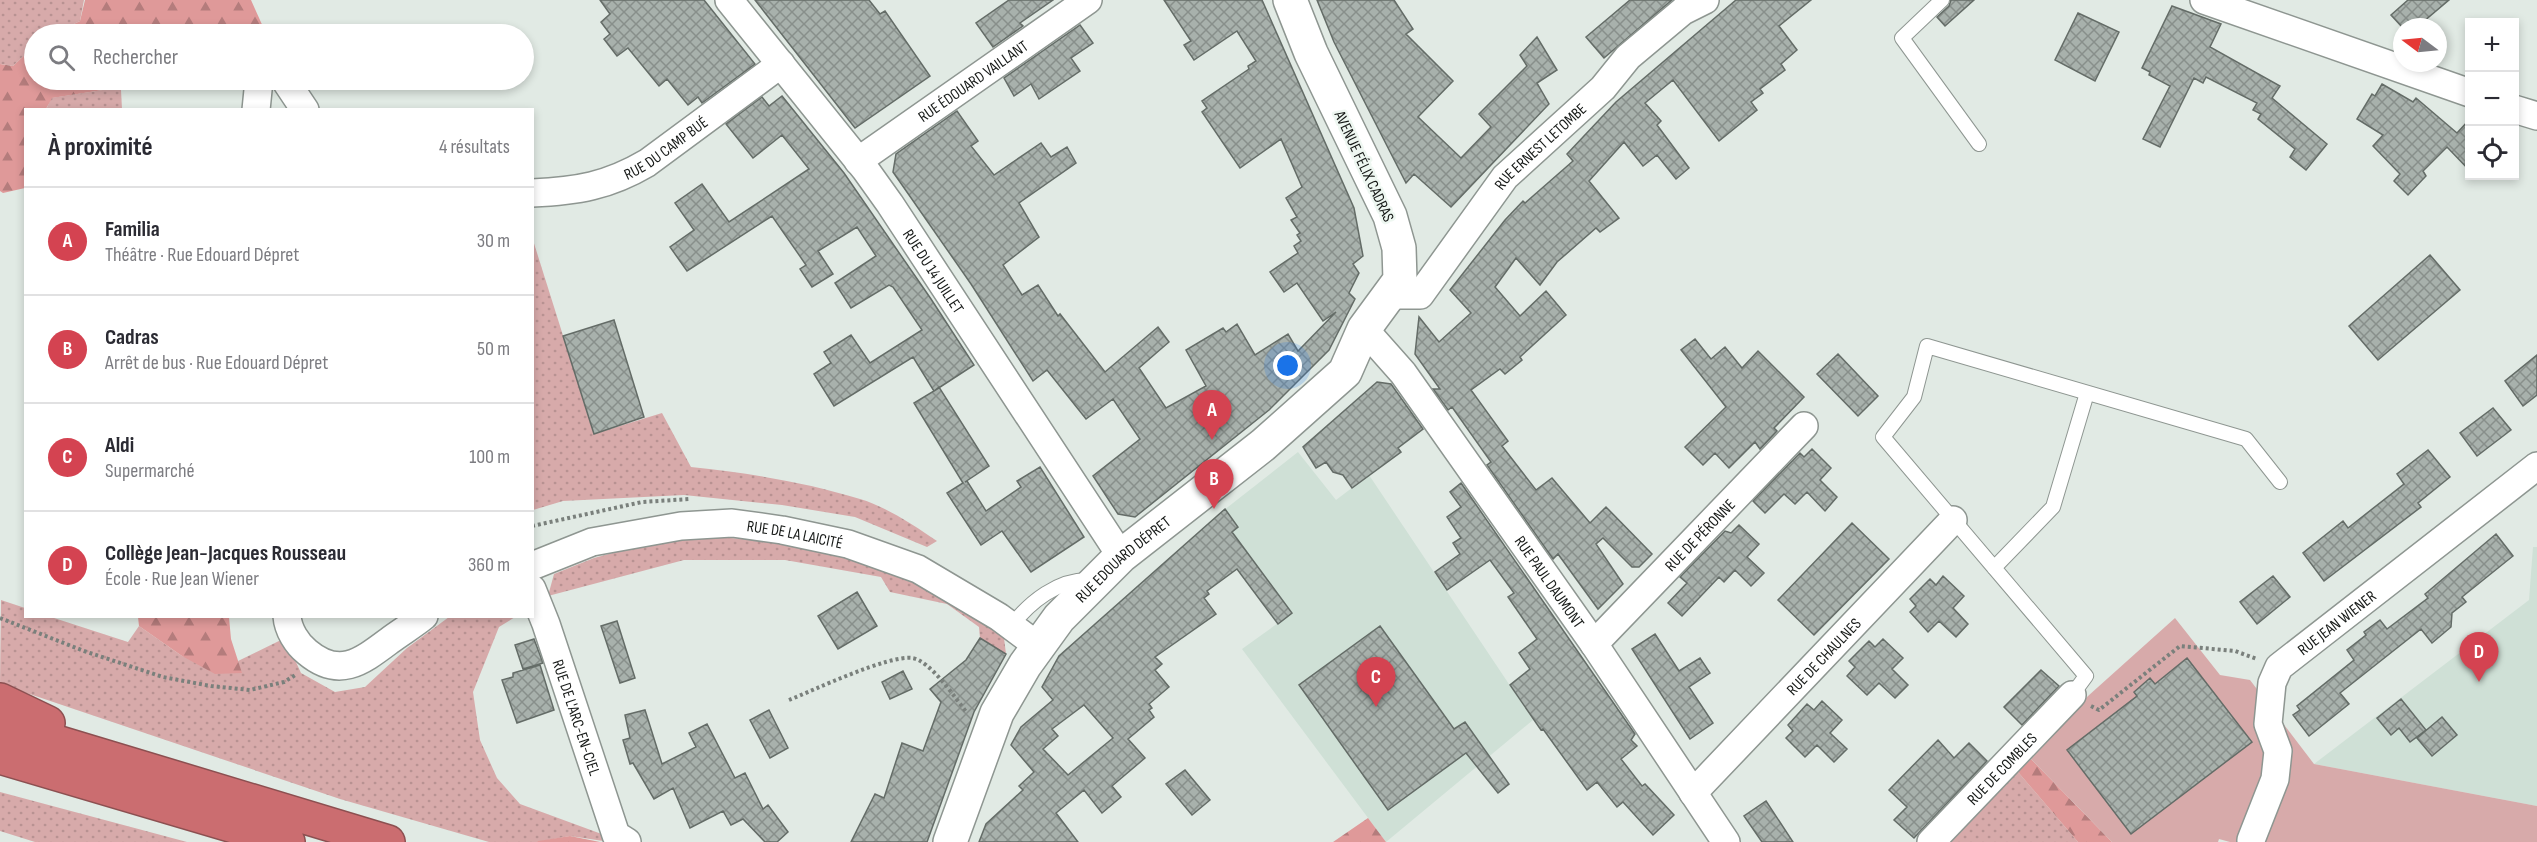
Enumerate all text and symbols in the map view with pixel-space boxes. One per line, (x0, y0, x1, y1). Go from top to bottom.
north arrow (2393, 18, 2447, 72)
map controls (2465, 18, 2519, 180)
button: + (2465, 18, 2519, 72)
search box (24, 24, 534, 90)
street label: RUE ÉDOUARD VAILLANT (915, 37, 1033, 127)
icon: search (45, 41, 78, 74)
text: Rechercher (93, 44, 178, 71)
button: − (2465, 72, 2519, 126)
street label: RUE ERNEST LETOMBE (1491, 100, 1591, 194)
street label: AVENUE FÉLIX CADRAS (1329, 107, 1398, 225)
street label: RUE DU CAMP BUÉ (621, 113, 712, 185)
button: locate (2465, 126, 2519, 180)
text: À proximité (48, 132, 153, 163)
text: 4 résultats (439, 135, 510, 159)
text: Familia (105, 216, 160, 243)
street label: RUE DU 14 JUILLET (898, 226, 967, 318)
text: A (63, 229, 72, 253)
text: 30 m (477, 229, 510, 253)
text: Théâtre · Rue Edouard Dépret (105, 243, 299, 267)
text: Cadras (105, 324, 159, 351)
text: B (63, 337, 72, 361)
text: 50 m (477, 337, 510, 361)
text: Arrêt de bus · Rue Edouard Dépret (105, 351, 328, 375)
your location (1273, 351, 1302, 380)
pin: A (1192, 390, 1232, 440)
text: Aldi (105, 432, 134, 459)
text: C (62, 445, 73, 469)
text: 100 m (469, 445, 510, 469)
text: Supermarché (105, 459, 195, 483)
pin: B (1194, 460, 1234, 509)
street label: RUE DE PÉRONNE (1661, 496, 1740, 576)
street label: RUE EDOUARD DÉPRET (1072, 512, 1175, 607)
street label: RUE DE LA LAICITÉ (746, 517, 844, 554)
street label: RUE PAUL DAUMONT (1510, 533, 1588, 633)
text: Collège Jean-Jacques Rousseau (105, 540, 346, 567)
text: D (62, 553, 73, 577)
text: 360 m (468, 553, 510, 577)
text: École · Rue Jean Wiener (105, 567, 259, 591)
street label: RUE JEAN WIENER (2294, 587, 2380, 660)
street label: RUE DE CHAULNES (1783, 614, 1866, 700)
pin: D (2460, 632, 2498, 682)
street label: RUE DE L'ARC-EN-CIEL (548, 657, 604, 778)
pin: C (1356, 658, 1396, 707)
street label: RUE DE COMBLES (1964, 729, 2042, 810)

